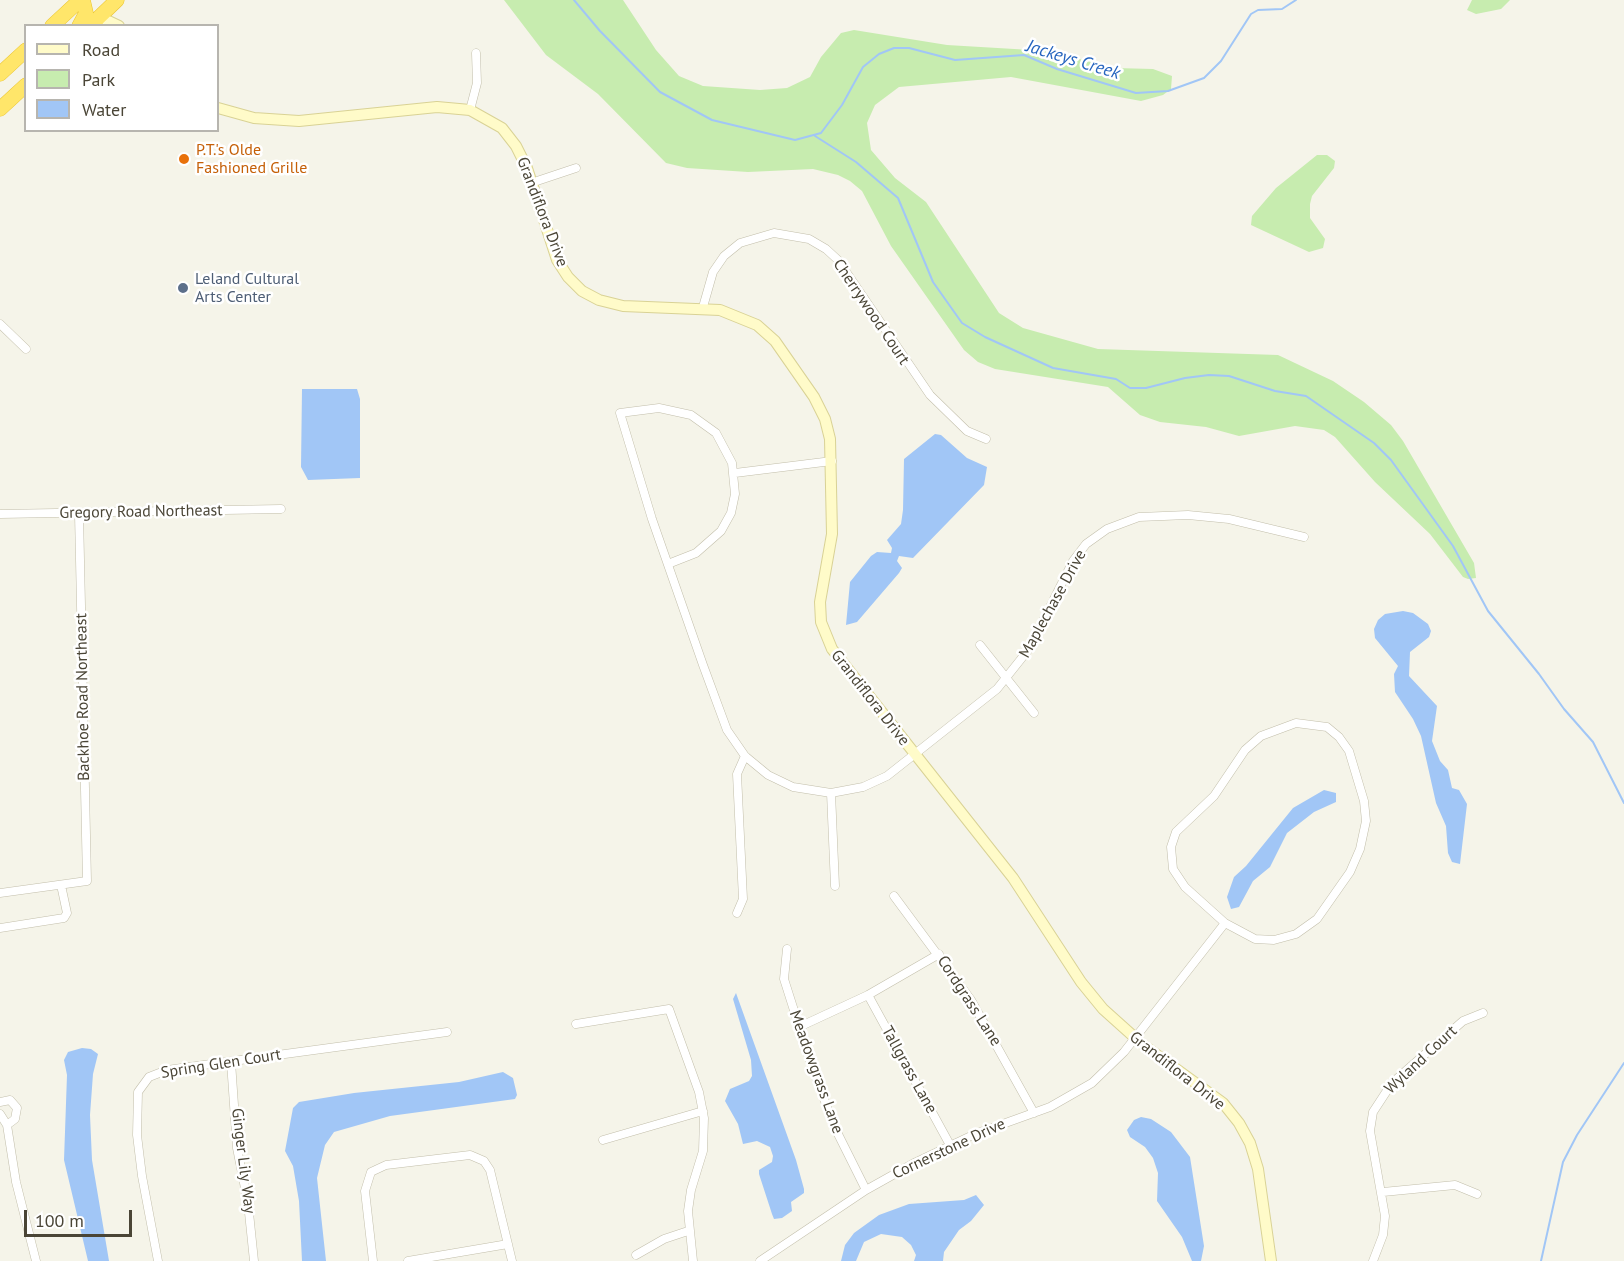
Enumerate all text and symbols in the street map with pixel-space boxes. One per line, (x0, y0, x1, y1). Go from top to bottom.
legend (24, 24, 219, 132)
water label: Jackeys Creek (1023, 35, 1123, 85)
text: Road (82, 38, 120, 61)
text: Park (82, 68, 115, 91)
text: Water (82, 98, 126, 121)
place label: P.T.'s Olde Fashioned Grille (196, 140, 307, 178)
marker: P.T.'s Olde Fashioned Grille (177, 152, 191, 166)
street label: Grandiflora Drive (512, 154, 572, 270)
street label: Cherrywood Court (829, 256, 913, 368)
place label: Leland Cultural Arts Center (195, 269, 299, 307)
marker: Leland Cultural Arts Center (176, 281, 190, 295)
street label: Gregory Road Northeast (59, 501, 223, 523)
street label: Maplechase Drive (1015, 547, 1091, 661)
street label: Backhoe Road Northeast (72, 613, 94, 781)
street label: Grandiflora Drive (827, 646, 913, 750)
street label: Cordgrass Lane (933, 952, 1005, 1050)
street label: Meadowgrass Lane (785, 1008, 847, 1136)
street label: Wyland Court (1381, 1022, 1461, 1098)
street label: Tallgrass Lane (877, 1023, 941, 1117)
street label: Grandiflora Drive (1125, 1028, 1229, 1114)
street label: Spring Glen Court (160, 1045, 282, 1083)
street label: Ginger Lily Way (227, 1107, 259, 1215)
street label: Cornerstone Drive (889, 1114, 1009, 1184)
scale bar (27, 1198, 135, 1236)
text: 100 m (35, 1209, 84, 1232)

